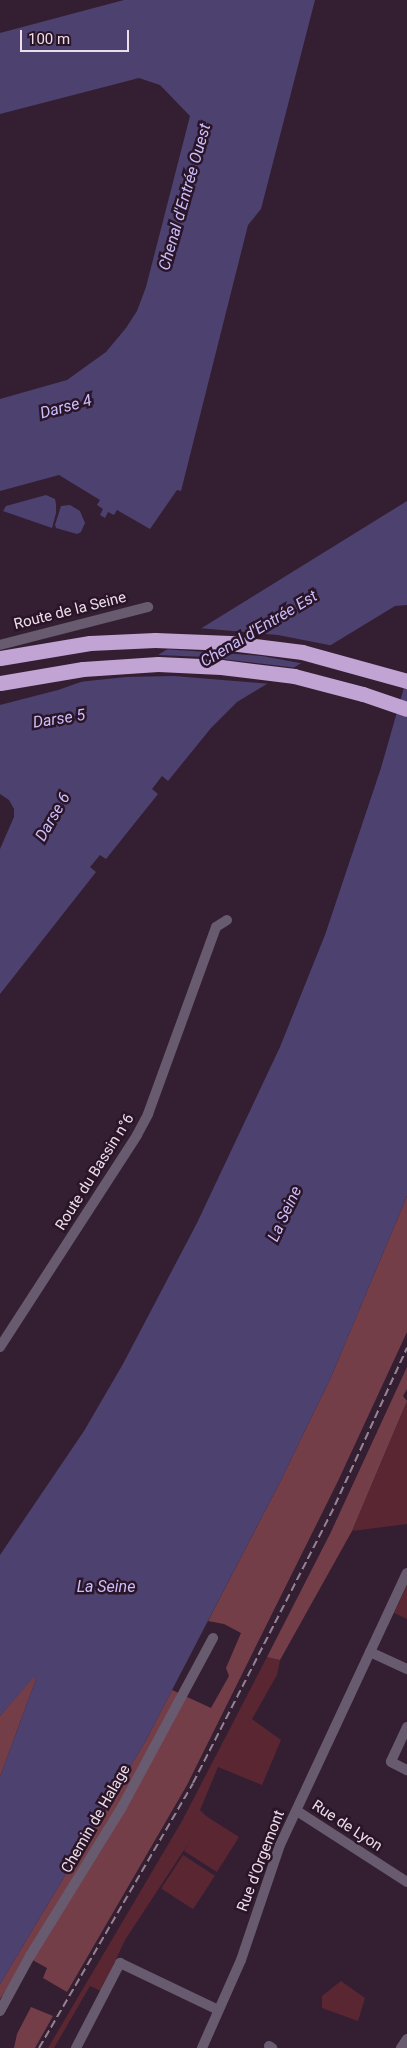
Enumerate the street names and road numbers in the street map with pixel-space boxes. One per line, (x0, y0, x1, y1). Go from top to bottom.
street label: Route de la Seine (12, 588, 128, 634)
street label: Route du Bassin n°6 (52, 1110, 138, 1234)
street label: Chemin de Halage (58, 1762, 134, 1876)
street label: Rue de Lyon (308, 1797, 386, 1855)
street label: Rue d'Orgemont (233, 1808, 289, 1914)

